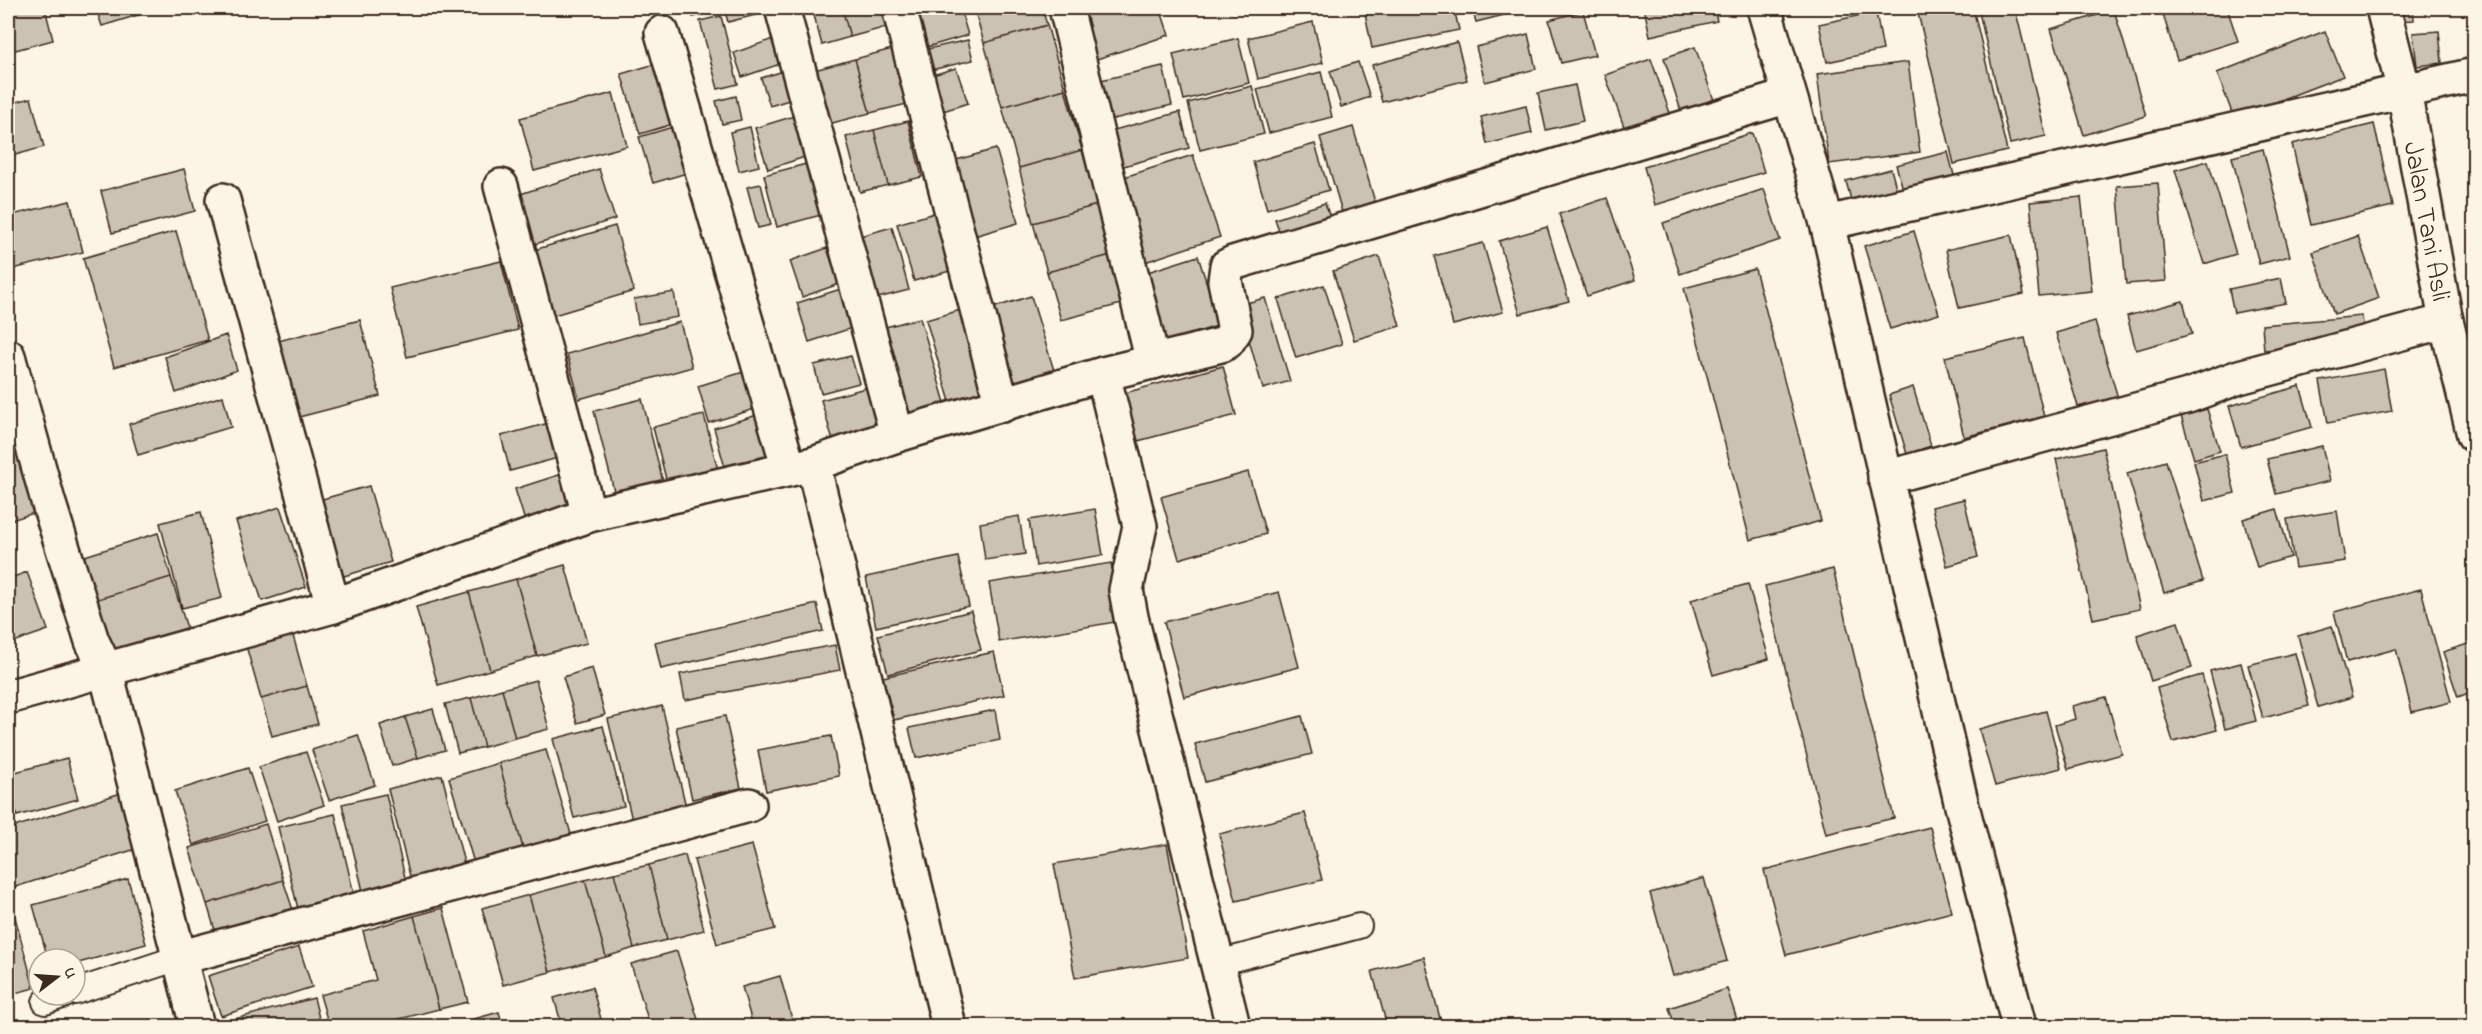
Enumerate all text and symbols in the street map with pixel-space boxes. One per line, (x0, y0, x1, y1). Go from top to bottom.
street label: Jalan Tani Asli (2392, 139, 2459, 305)
north arrow (27, 947, 87, 1007)
text: U (56, 965, 82, 982)

